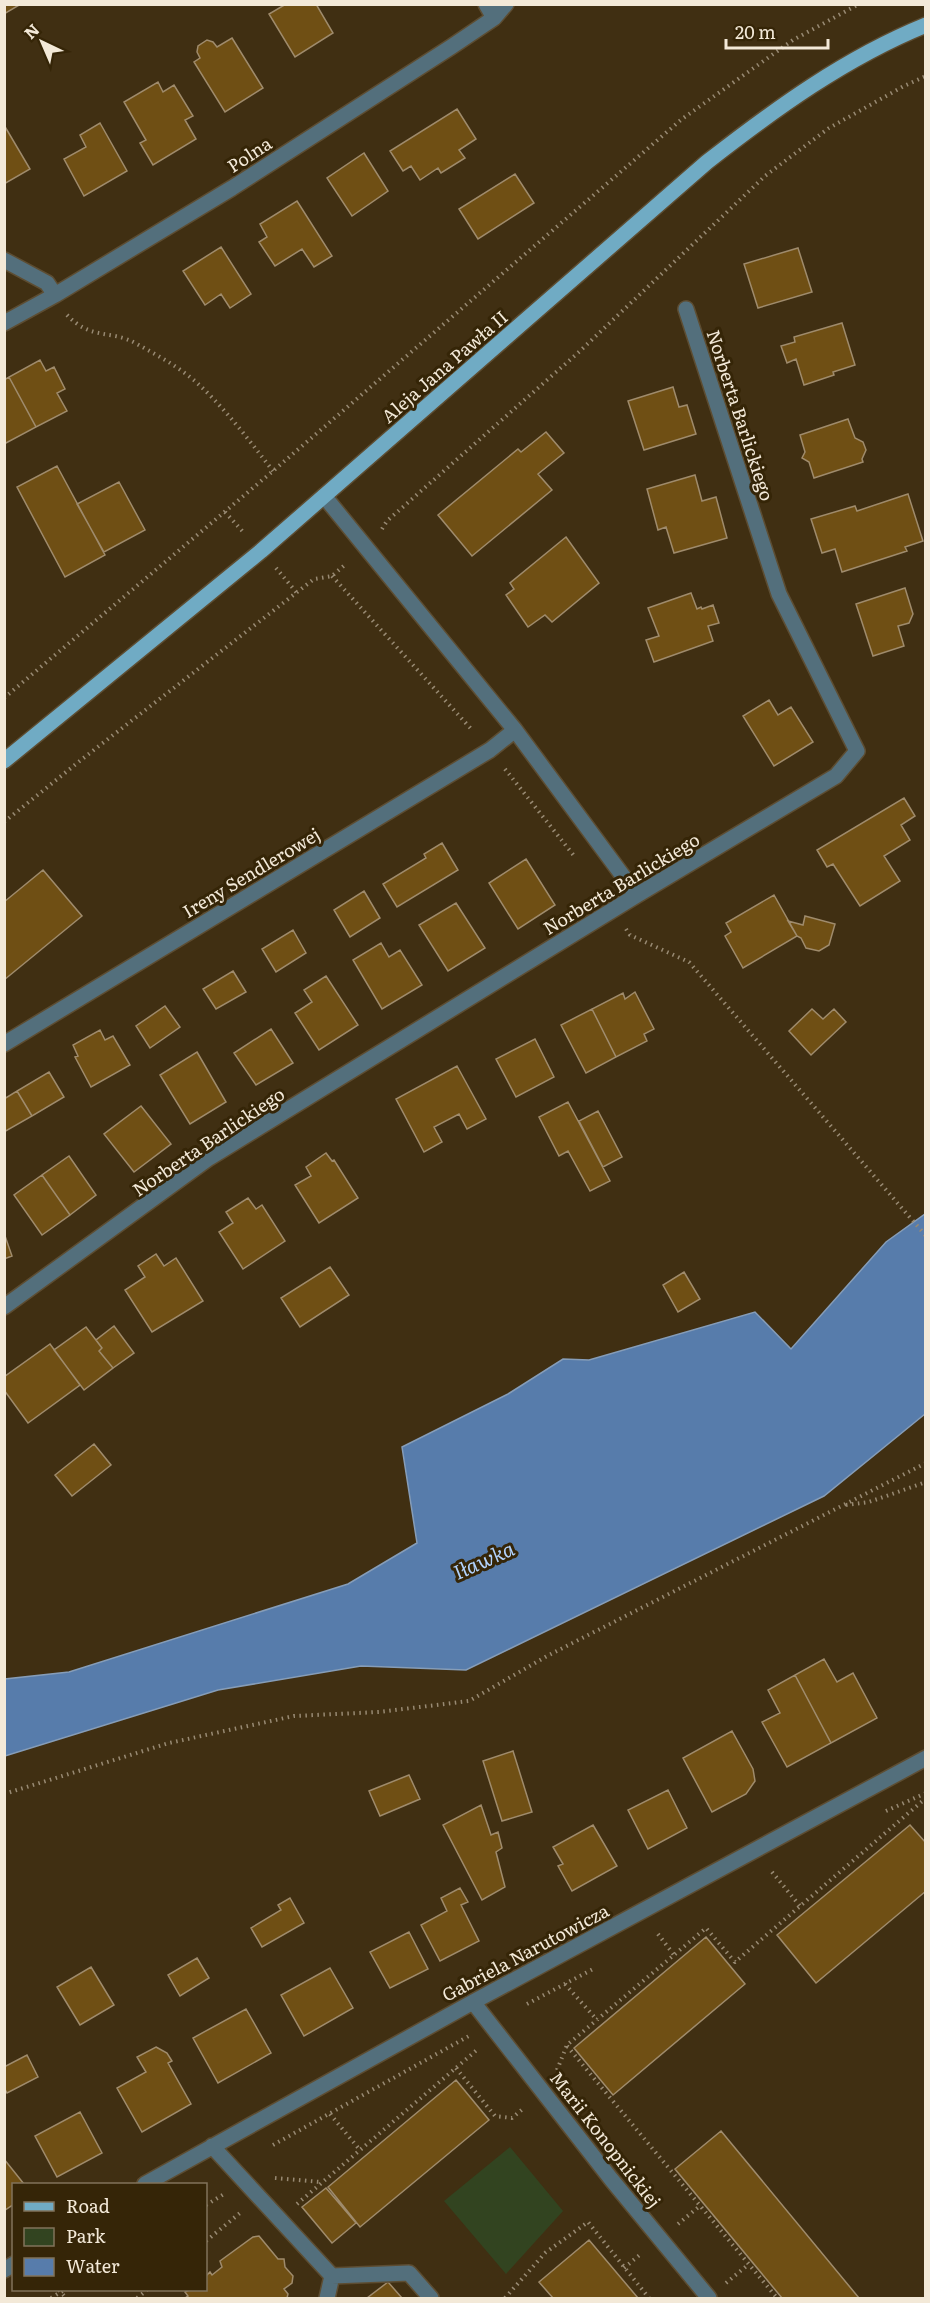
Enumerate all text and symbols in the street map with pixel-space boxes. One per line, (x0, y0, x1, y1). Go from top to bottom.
north arrow (12, 12, 72, 72)
scale bar (726, 12, 828, 50)
text: N (18, 17, 44, 44)
text: 20 m (735, 18, 776, 45)
street label: Polna (221, 129, 277, 179)
street label: Aleja Jana Pawła II (375, 303, 513, 429)
street label: Norberta Barlickiego (701, 326, 781, 504)
street label: Ireny Sendlerowej (177, 820, 325, 924)
street label: Norberta Barlickiego (537, 825, 705, 941)
street label: Norberta Barlickiego (126, 1080, 290, 1202)
water label: Iławka (448, 1532, 519, 1586)
street label: Gabriela Narutowicza (437, 1896, 614, 2008)
street label: Marii Konopnickiej (544, 2065, 668, 2213)
legend (12, 2183, 207, 2291)
text: Road (66, 2192, 110, 2219)
text: Park (66, 2222, 107, 2249)
text: Water (66, 2252, 120, 2279)

